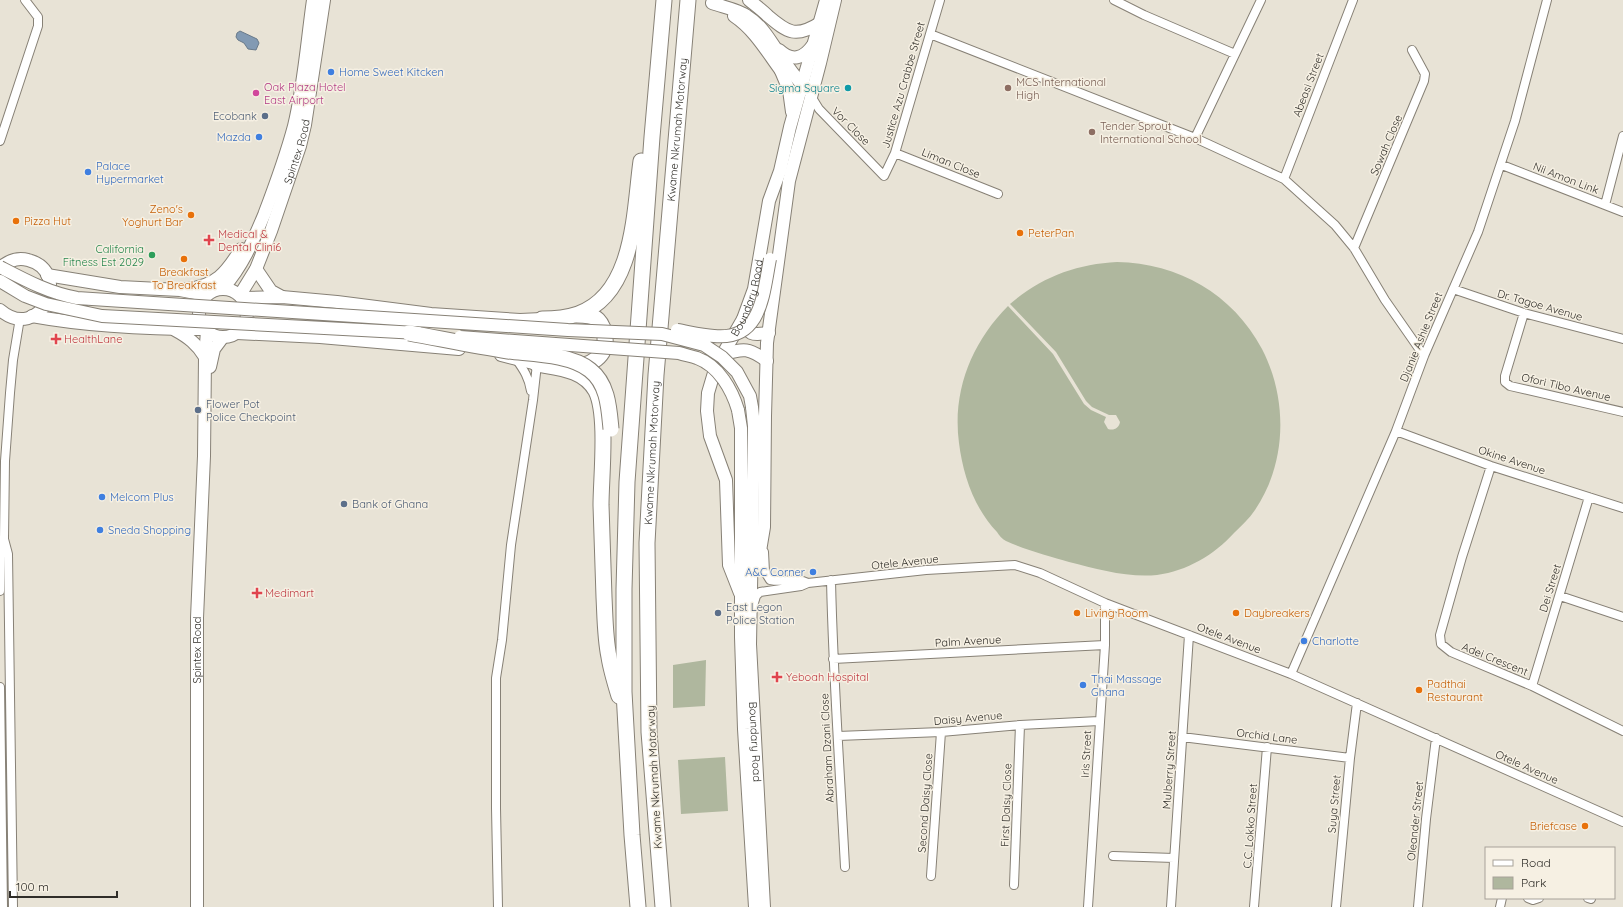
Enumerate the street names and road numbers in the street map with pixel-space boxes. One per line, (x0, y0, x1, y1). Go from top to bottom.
street label: Justice Azu Crabbe Street (878, 20, 928, 150)
street label: Abeasi Street (1289, 51, 1327, 119)
street label: Kwame Nkrumah Motorway (664, 57, 690, 202)
street label: Vor Close (829, 104, 873, 148)
street label: Sowah Close (1367, 112, 1405, 178)
street label: Spintex Road (281, 118, 313, 186)
street label: Liman Close (920, 145, 982, 181)
street label: Nii Amon Link (1531, 159, 1601, 197)
street label: Boundary Road (728, 258, 766, 339)
street label: Dr. Tagoe Avenue (1496, 286, 1584, 324)
street label: Djanie Ashie Street (1397, 290, 1446, 384)
street label: Ofori Tibo Avenue (1520, 370, 1612, 404)
street label: Kwame Nkrumah Motorway (641, 380, 663, 525)
street label: Okine Avenue (1477, 443, 1547, 477)
street label: Otele Avenue (871, 552, 939, 572)
street label: Dei Street (1536, 562, 1564, 614)
street label: Spintex Road (190, 616, 204, 684)
street label: Otele Avenue (1195, 619, 1263, 657)
street label: Palm Avenue (934, 632, 1002, 650)
street label: Adei Crescent (1460, 639, 1530, 679)
street label: Abraham Dzani Close (817, 693, 837, 803)
street label: Boundary Road (746, 701, 764, 782)
street label: Kwame Nkrumah Motorway (643, 705, 665, 849)
street label: Daisy Avenue (933, 708, 1003, 728)
street label: Orchid Lane (1236, 725, 1298, 747)
street label: Iris Street (1078, 730, 1094, 778)
street label: Mulberry Street (1159, 730, 1179, 810)
street label: Otele Avenue (1493, 747, 1561, 787)
street label: Second Daisy Close (915, 753, 935, 853)
street label: First Daisy Close (998, 763, 1014, 847)
street label: Suya Street (1324, 774, 1344, 834)
street label: Oleander Street (1404, 780, 1426, 862)
street label: C.C. Lokko Street (1240, 783, 1260, 869)

